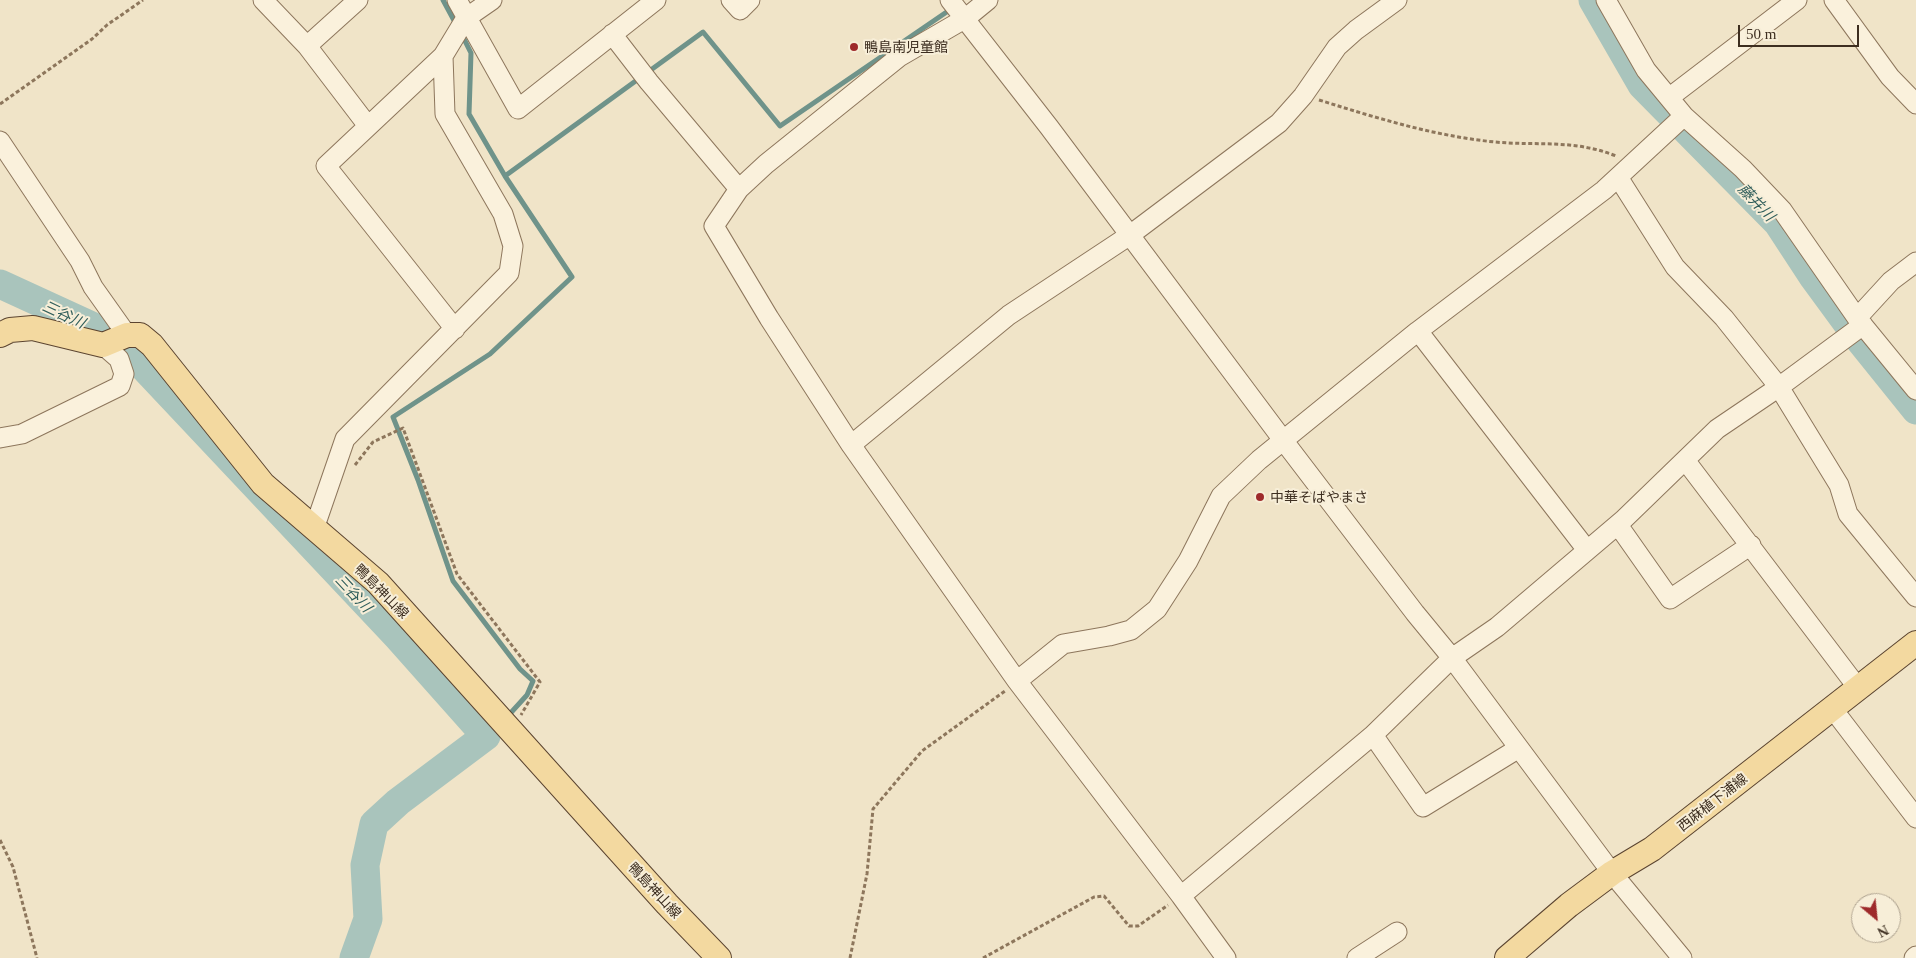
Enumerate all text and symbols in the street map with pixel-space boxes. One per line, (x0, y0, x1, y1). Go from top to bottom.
scale bar (1741, 15, 1862, 47)
text: 50 m (1746, 26, 1776, 42)
place label: 鴨島南児童館 (864, 39, 948, 55)
marker: 鴨島南児童館 (848, 41, 860, 53)
water label: 藤井川 (1735, 180, 1779, 224)
water label: 三谷川 (40, 296, 88, 332)
place label: 中華そばやまさ (1270, 489, 1368, 505)
marker: 中華そばやまさ (1254, 491, 1266, 503)
street label: 鴨島神山線 (351, 560, 413, 622)
water label: 三谷川 (332, 570, 376, 616)
street label: 西麻植下浦線 (1674, 770, 1750, 834)
street label: 鴨島神山線 (625, 859, 685, 921)
north arrow (1851, 893, 1901, 943)
text: N (1875, 922, 1891, 940)

